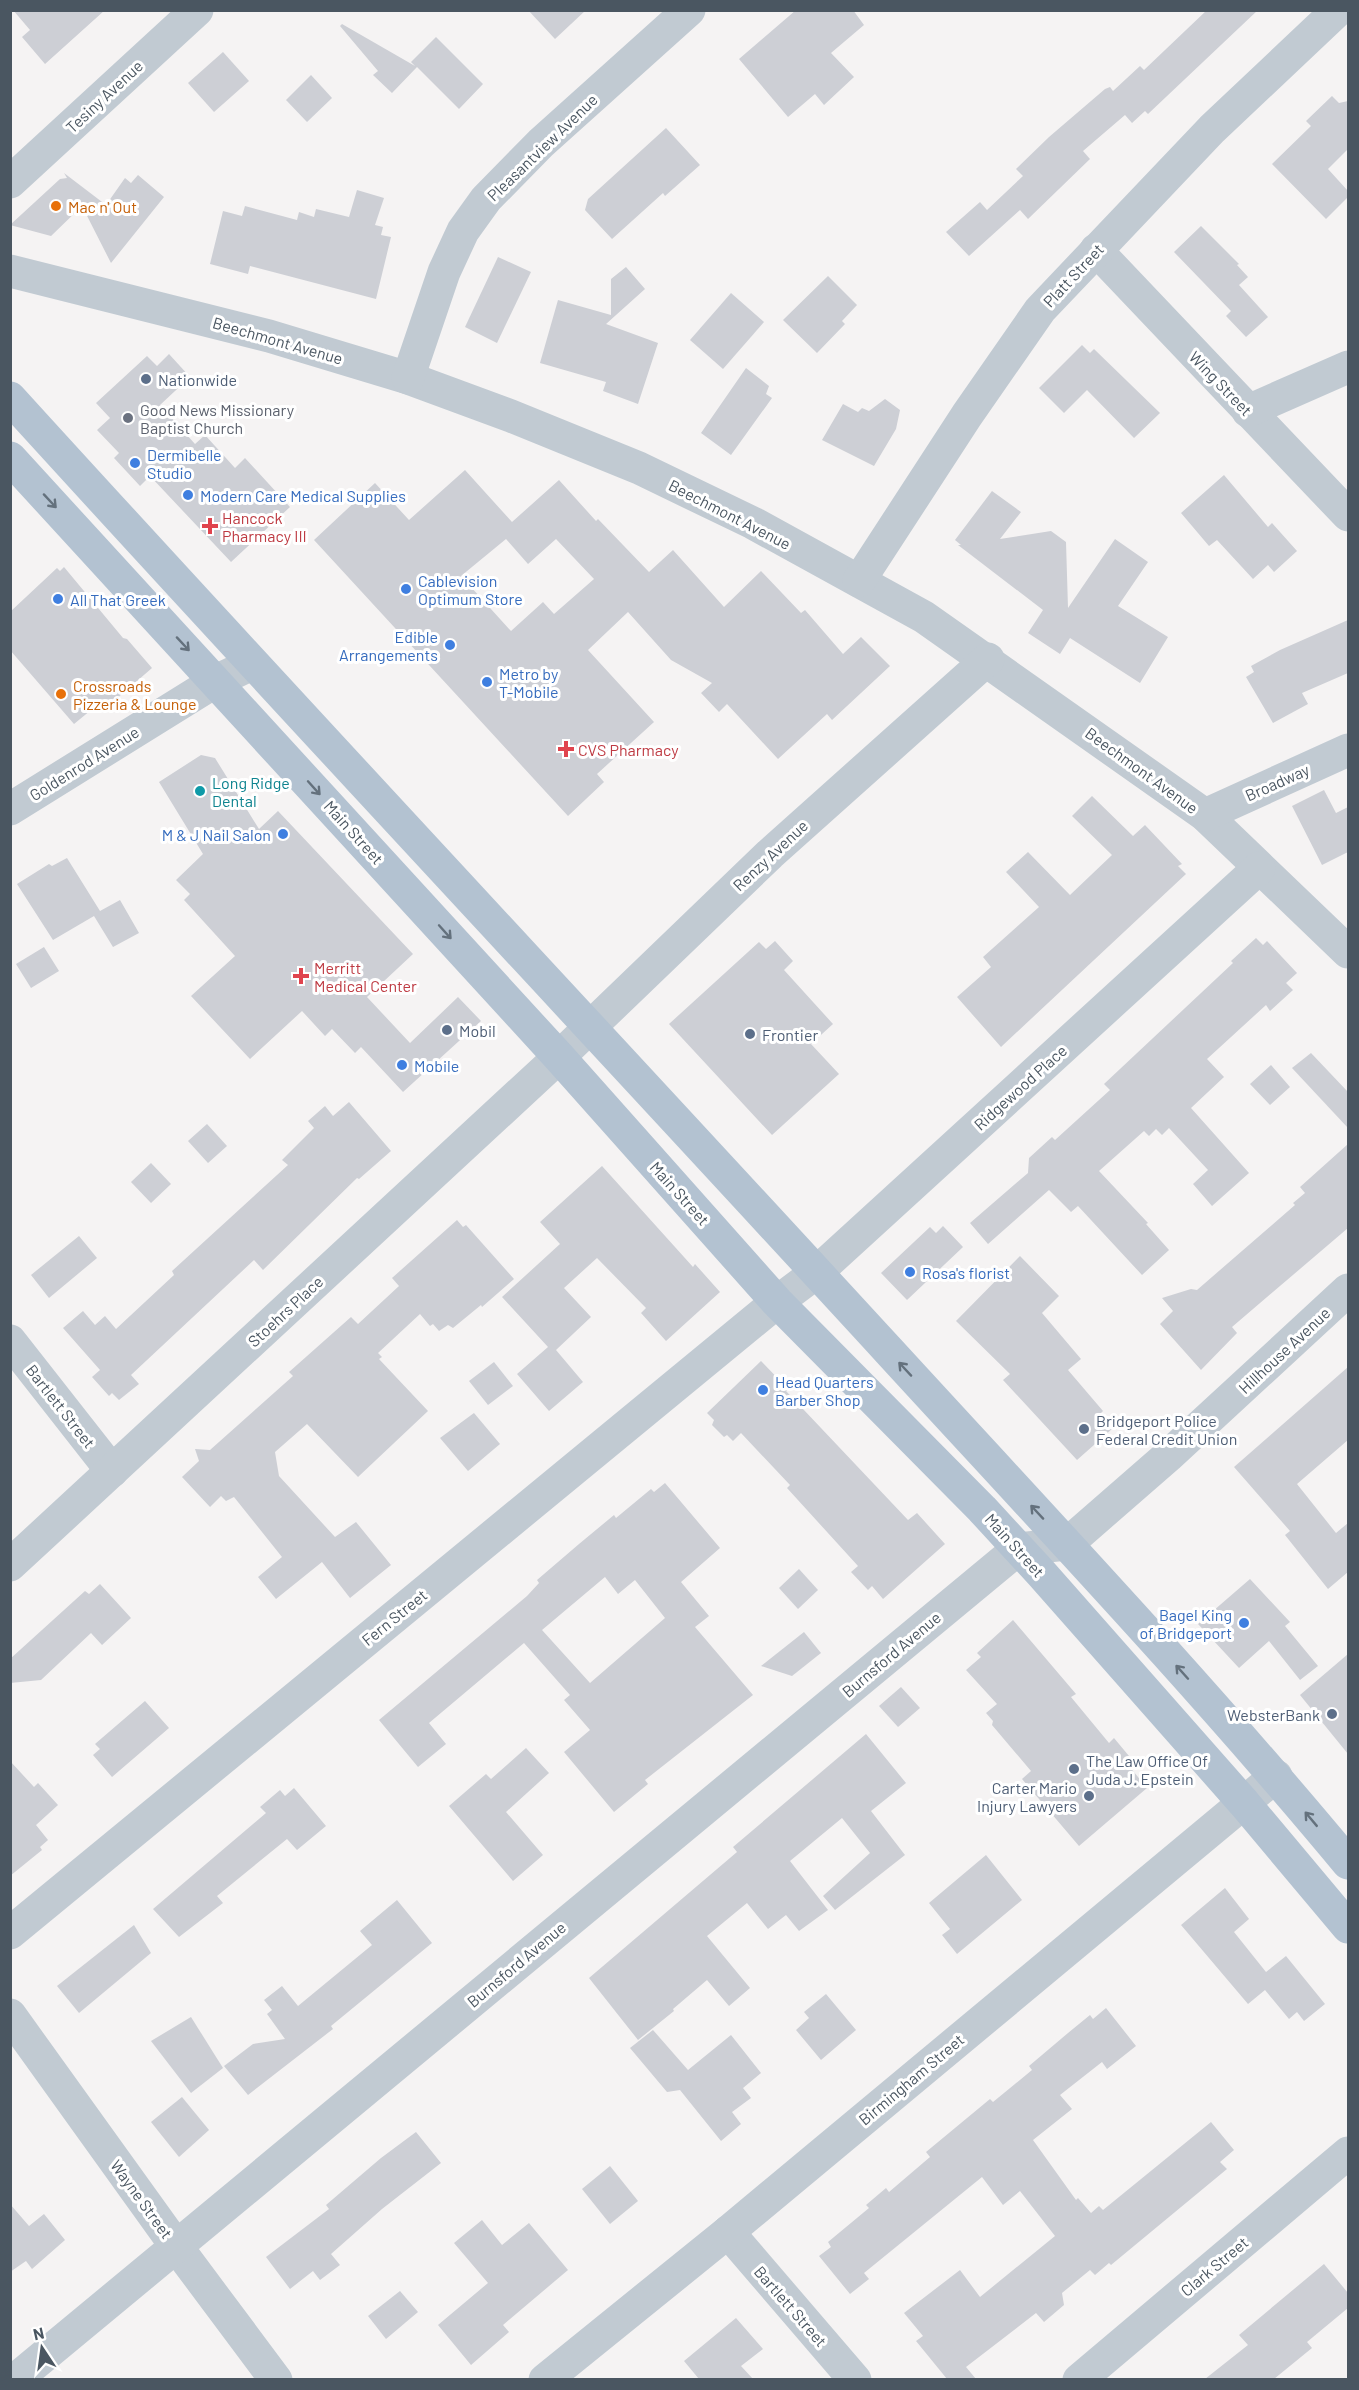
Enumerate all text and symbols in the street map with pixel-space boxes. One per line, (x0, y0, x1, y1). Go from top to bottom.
street label: Tesiny Avenue (62, 56, 146, 136)
street label: Pleasantview Avenue (483, 90, 601, 204)
place label: Mac n' Out (68, 197, 137, 216)
marker: Mac n' Out (49, 199, 63, 213)
street label: Platt Street (1039, 239, 1107, 311)
street label: Beechmont Avenue (211, 312, 345, 368)
street label: Wing Street (1186, 347, 1256, 419)
place label: Nationwide (158, 370, 237, 389)
marker: Nationwide (139, 372, 153, 386)
place label: Good News Missionary Baptist Church (140, 400, 295, 437)
marker: Good News Missionary Baptist Church (121, 411, 135, 425)
place label: Dermibelle Studio (147, 445, 222, 482)
marker: Dermibelle Studio (128, 456, 142, 470)
street label: Beechmont Avenue (666, 475, 794, 553)
place label: Modern Care Medical Supplies (200, 486, 406, 505)
marker: Modern Care Medical Supplies (181, 488, 195, 502)
one-way arrow (43, 494, 57, 509)
place label: Hancock Pharmacy III (222, 508, 307, 545)
marker: Hancock Pharmacy III (203, 519, 217, 533)
place label: Cablevision Optimum Store (418, 571, 523, 608)
marker: Cablevision Optimum Store (399, 582, 413, 596)
place label: All That Greek (70, 590, 166, 609)
marker: All That Greek (51, 592, 65, 606)
place label: Edible Arrangements (339, 627, 438, 664)
one-way arrow (175, 637, 190, 652)
marker: Edible Arrangements (443, 638, 457, 652)
place label: Metro by T-Mobile (499, 664, 559, 701)
marker: Metro by T-Mobile (480, 675, 494, 689)
place label: Crossroads Pizzeria & Lounge (73, 676, 196, 713)
marker: Crossroads Pizzeria & Lounge (54, 687, 68, 701)
street label: Goldenrod Avenue (26, 722, 142, 804)
street label: Beechmont Avenue (1082, 723, 1202, 817)
place label: CVS Pharmacy (578, 740, 679, 759)
marker: CVS Pharmacy (559, 742, 573, 756)
street label: Broadway (1242, 759, 1313, 805)
place label: Long Ridge Dental (212, 773, 290, 810)
one-way arrow (307, 780, 321, 795)
marker: Long Ridge Dental (193, 784, 207, 798)
street label: Main Street (320, 796, 388, 868)
street label: Renzy Avenue (729, 816, 811, 894)
place label: M & J Nail Salon (162, 825, 271, 844)
marker: M & J Nail Salon (276, 827, 290, 841)
one-way arrow (438, 925, 453, 940)
place label: Merritt Medical Center (314, 958, 417, 995)
marker: Merritt Medical Center (292, 967, 310, 985)
place label: Mobil (459, 1021, 496, 1040)
marker: Mobil (440, 1023, 454, 1037)
place label: Frontier (762, 1025, 818, 1044)
marker: Frontier (743, 1027, 757, 1041)
street label: Ridgewood Place (970, 1040, 1070, 1134)
place label: Mobile (414, 1056, 459, 1075)
marker: Mobile (395, 1058, 409, 1072)
street label: Main Street (646, 1157, 714, 1229)
place label: Rosa's florist (922, 1263, 1010, 1282)
marker: Rosa's florist (903, 1265, 917, 1279)
street label: Stoehrs Place (244, 1271, 326, 1351)
street label: Hillhouse Avenue (1234, 1303, 1334, 1397)
street label: Bartlett Street (23, 1361, 99, 1451)
one-way arrow (898, 1361, 912, 1376)
place label: Head Quarters Barber Shop (775, 1372, 874, 1409)
marker: Head Quarters Barber Shop (756, 1383, 770, 1397)
place label: Bridgeport Police Federal Credit Union (1096, 1411, 1237, 1448)
marker: Bridgeport Police Federal Credit Union (1077, 1422, 1091, 1436)
one-way arrow (1030, 1505, 1044, 1520)
street label: Main Street (981, 1509, 1049, 1581)
street label: Fern Street (358, 1585, 430, 1649)
place label: Bagel King of Bridgeport (1139, 1605, 1232, 1642)
street label: Burnsford Avenue (838, 1607, 944, 1701)
marker: Bagel King of Bridgeport (1237, 1616, 1251, 1630)
one-way arrow (1175, 1665, 1189, 1680)
place label: WebsterBank (1227, 1705, 1320, 1724)
marker: WebsterBank (1325, 1707, 1339, 1721)
place label: The Law Office Of Juda J. Epstein (1086, 1751, 1208, 1788)
marker: The Law Office Of Juda J. Epstein (1067, 1762, 1081, 1776)
place label: Carter Mario Injury Lawyers (977, 1778, 1077, 1815)
marker: Carter Mario Injury Lawyers (1082, 1789, 1096, 1803)
one-way arrow (1304, 1812, 1318, 1827)
street label: Burnsford Avenue (463, 1917, 569, 2011)
street label: Birmingham Street (855, 2030, 967, 2128)
street label: Wayne Street (107, 2156, 177, 2242)
street label: Clark Street (1176, 2232, 1252, 2300)
street label: Bartlett Street (751, 2262, 831, 2350)
north arrow (12, 2318, 72, 2378)
text: N (31, 2322, 46, 2343)

